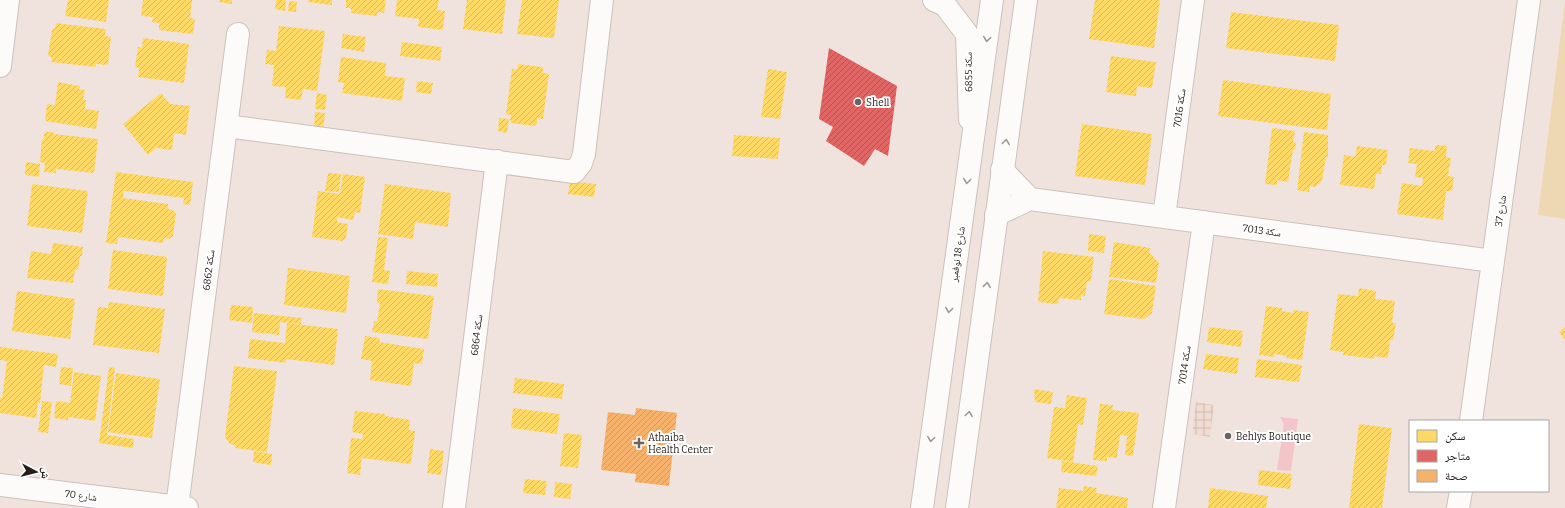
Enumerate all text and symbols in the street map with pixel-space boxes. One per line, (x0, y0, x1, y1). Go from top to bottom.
one-way arrow (983, 36, 992, 42)
street label: سكة 6855 (963, 51, 975, 92)
street label: سكة 7016 (1171, 88, 1189, 128)
marker: Shell (853, 97, 863, 107)
place label: Shell (866, 97, 890, 109)
one-way arrow (1001, 139, 1010, 145)
one-way arrow (963, 178, 972, 184)
street label: شارع 37 (1493, 194, 1509, 228)
street label: سكة 7013 (1242, 222, 1282, 240)
street label: شارع 18 نوفمبر (948, 225, 968, 284)
street label: سكة 6862 (201, 249, 217, 291)
one-way arrow (982, 282, 991, 288)
one-way arrow (945, 307, 954, 313)
street label: سكة 6864 (469, 313, 486, 356)
street label: سكة 7014 (1176, 345, 1194, 385)
one-way arrow (964, 411, 973, 417)
legend (1409, 420, 1549, 492)
text: سكن (1445, 429, 1466, 443)
marker: Behlys Boutique (1223, 431, 1233, 441)
place label: Behlys Boutique (1236, 431, 1311, 443)
place label: Athaiba Health Center (648, 432, 713, 456)
one-way arrow (927, 436, 936, 442)
marker: Athaiba Health Center (633, 437, 645, 449)
text: متاجر (1444, 449, 1470, 463)
north arrow (16, 452, 56, 492)
text: ش (37, 466, 53, 480)
text: صحة (1445, 469, 1468, 483)
street label: شارع 70 (64, 488, 98, 504)

